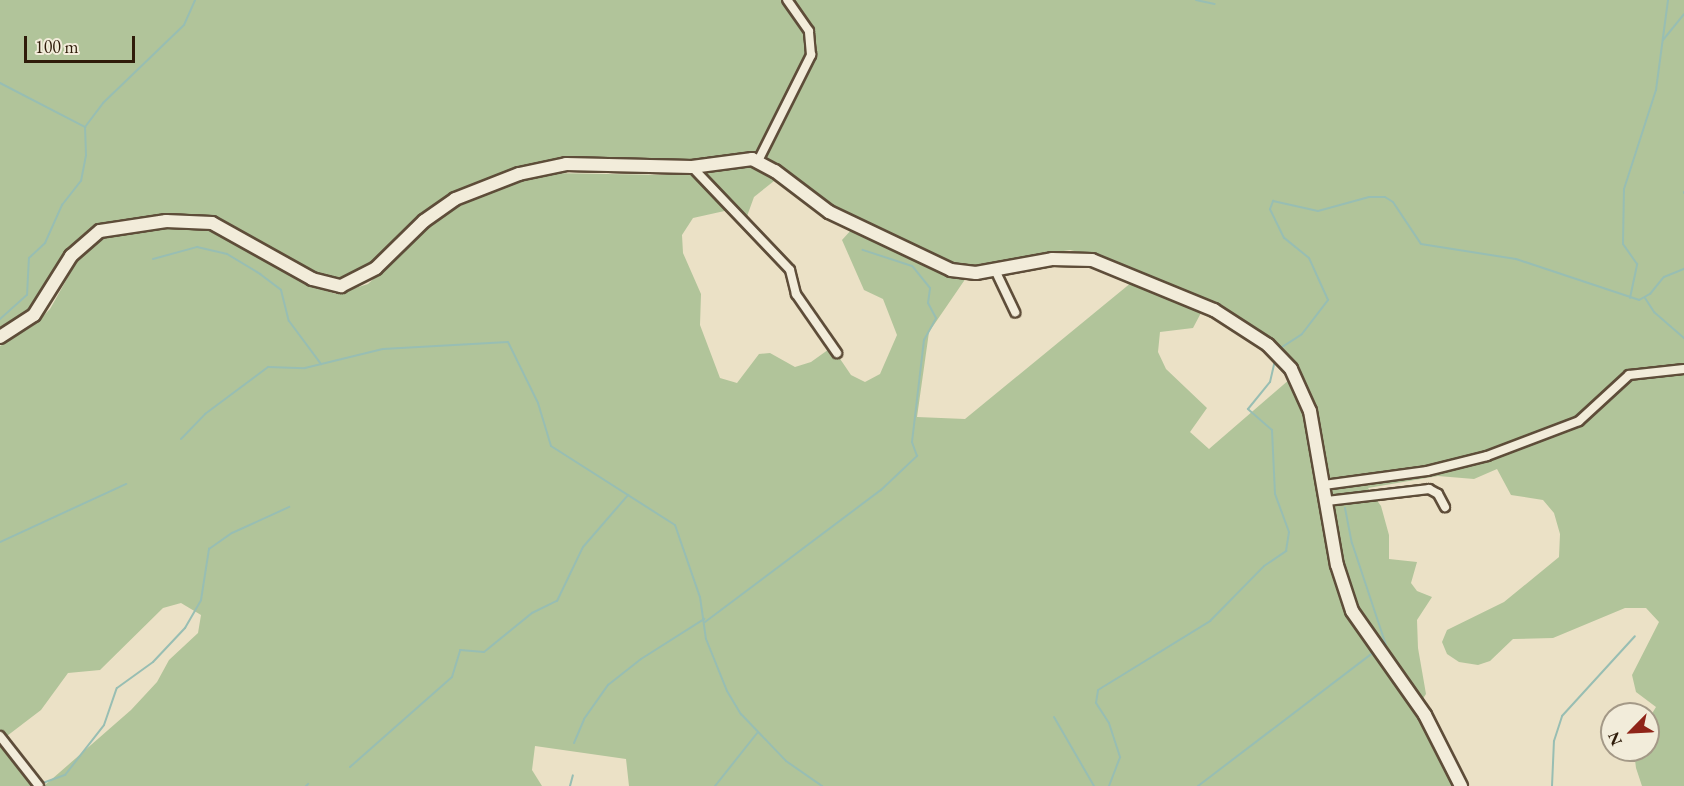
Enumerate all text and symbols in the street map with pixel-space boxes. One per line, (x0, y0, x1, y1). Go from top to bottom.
scale bar (27, 24, 138, 62)
text: 100 m (35, 35, 79, 58)
north arrow (1600, 702, 1660, 762)
text: N (1603, 729, 1627, 749)

